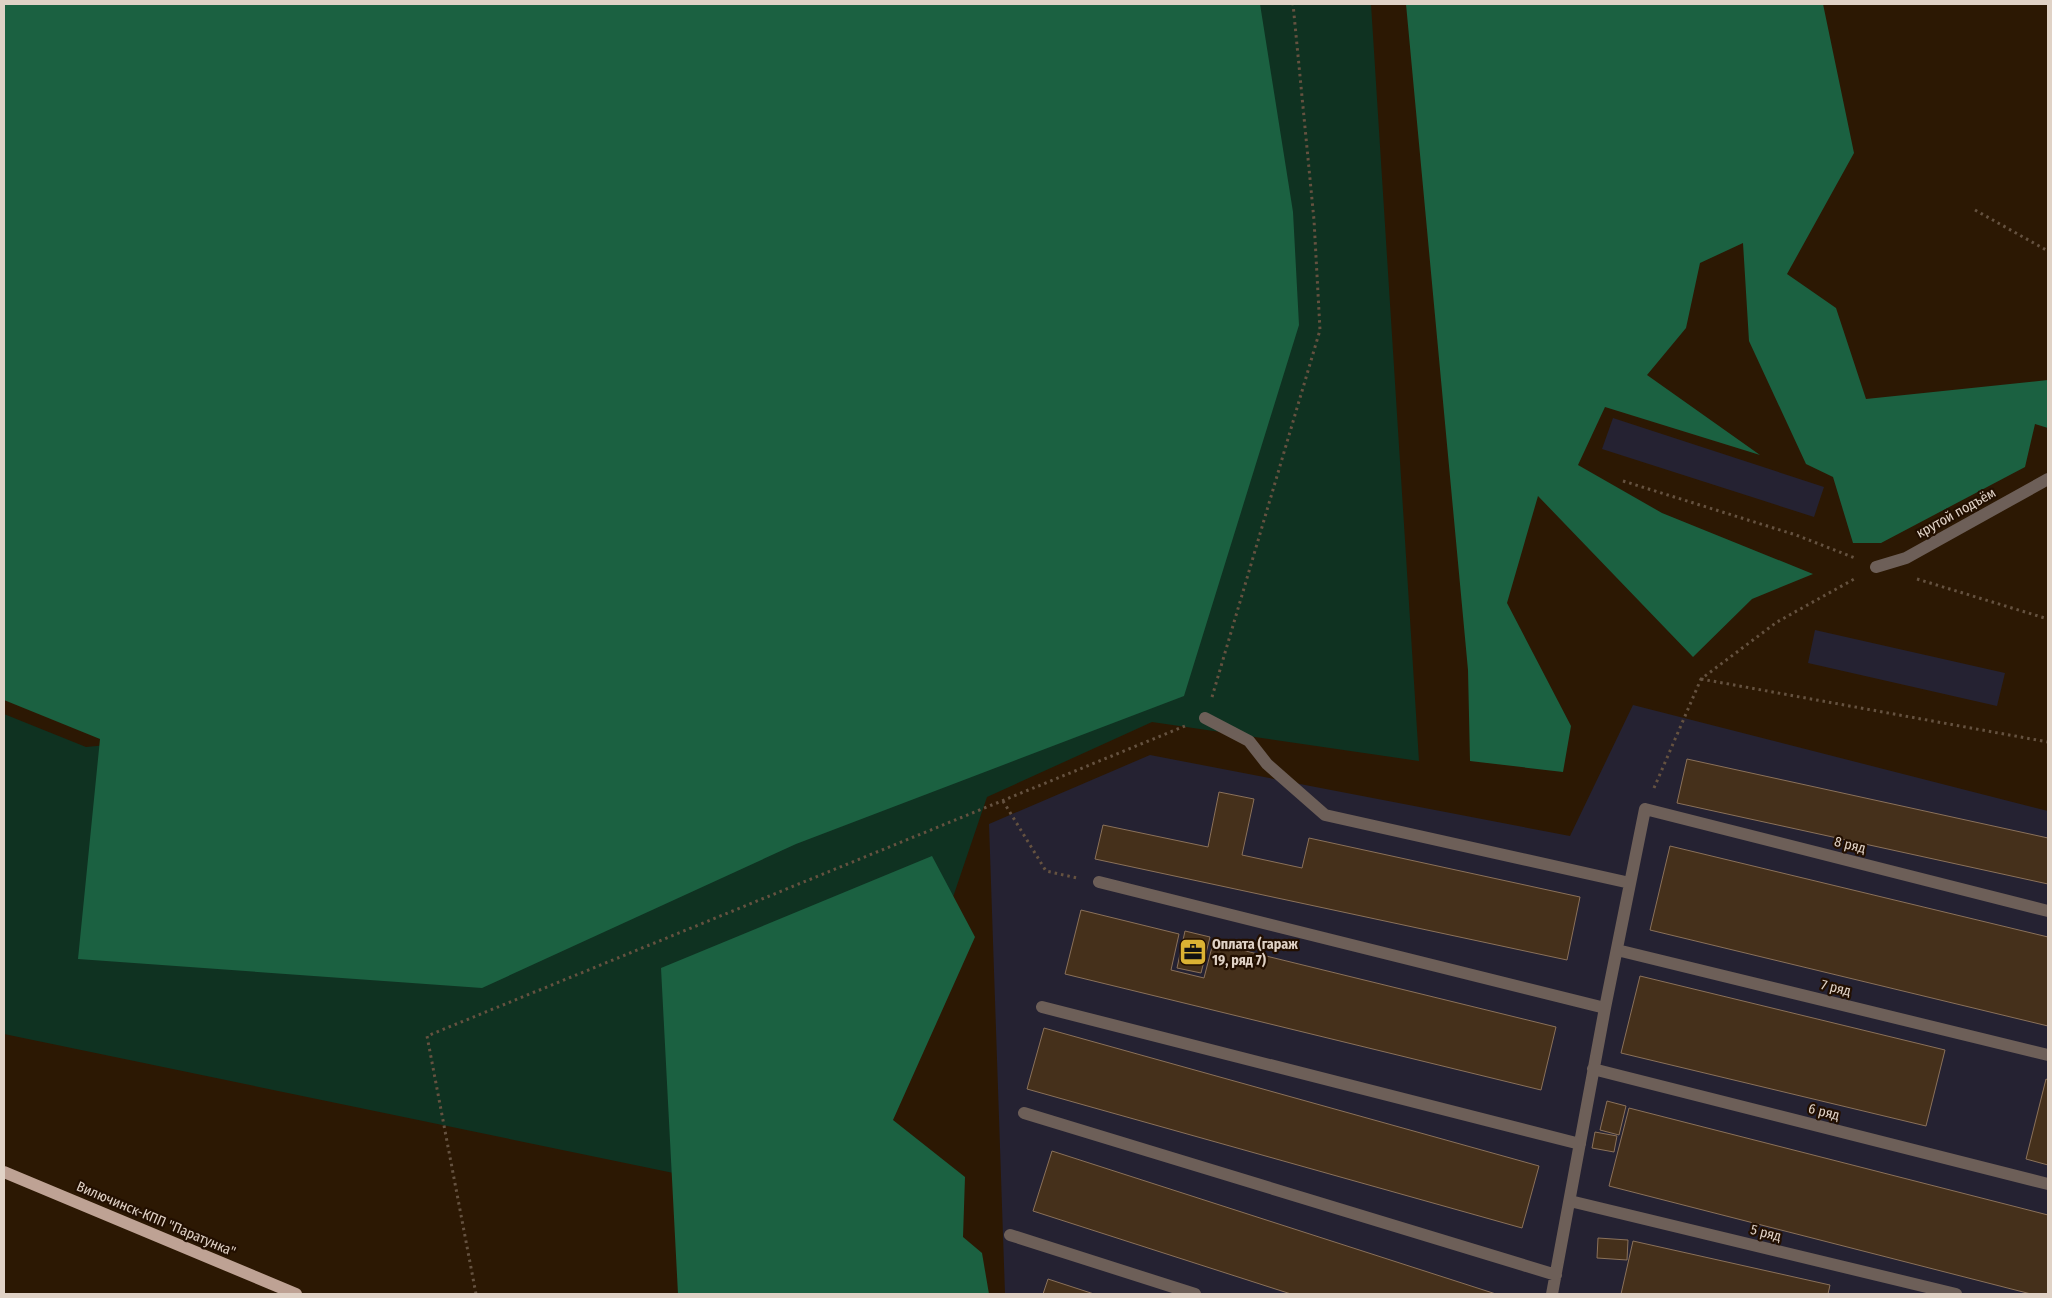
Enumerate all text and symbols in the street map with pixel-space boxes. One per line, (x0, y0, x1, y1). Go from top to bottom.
street label: крутой подъём (1913, 484, 1999, 542)
street label: 8 ряд (1833, 833, 1867, 857)
place label: Оплата (гараж 19, ряд 7) (1212, 936, 1298, 969)
office icon: Оплата (гараж 19, ряд 7) (1178, 937, 1208, 967)
street label: 7 ряд (1819, 976, 1853, 1000)
street label: 6 ряд (1807, 1100, 1841, 1124)
street label: Вилючинск-КПП "Паратунка" (74, 1178, 238, 1260)
street label: 5 ряд (1749, 1221, 1783, 1245)

